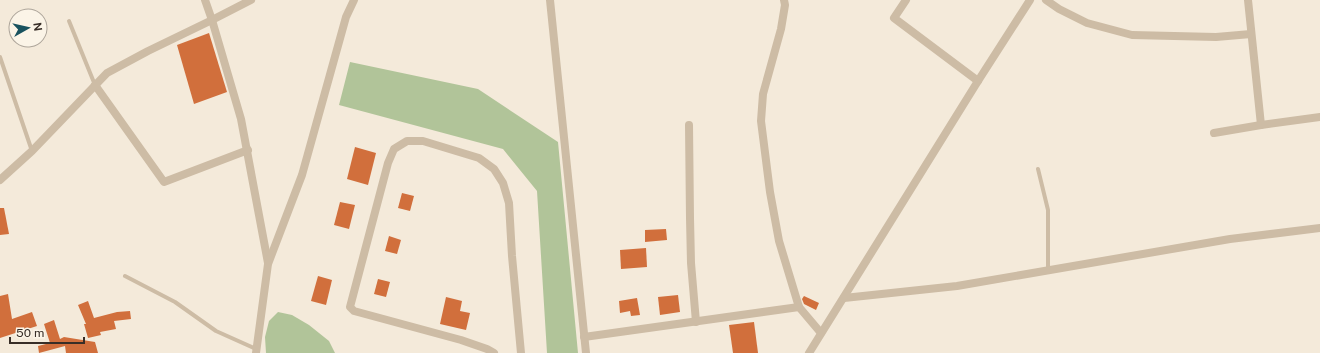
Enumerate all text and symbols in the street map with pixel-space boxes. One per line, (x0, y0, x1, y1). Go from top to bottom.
north arrow (8, 8, 48, 48)
text: N (31, 22, 44, 32)
scale bar (10, 319, 84, 345)
text: 50 m (16, 326, 44, 340)

